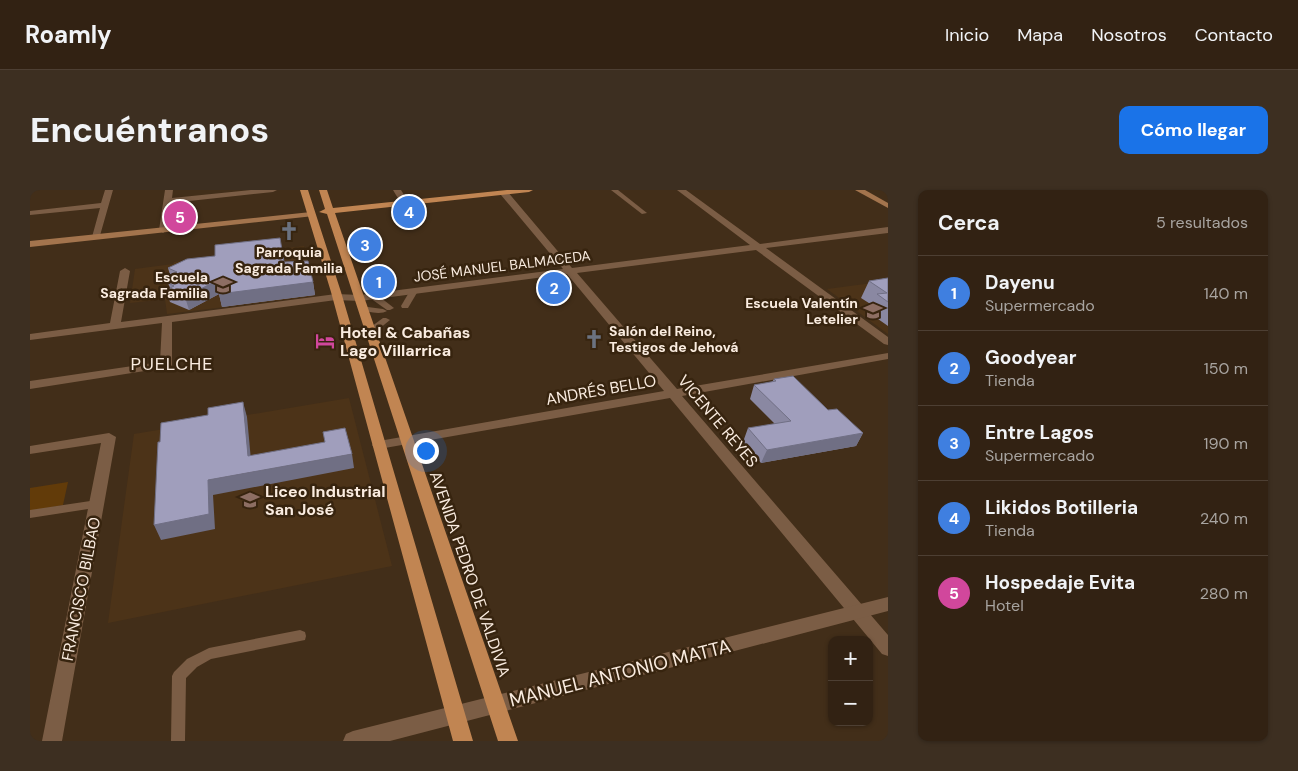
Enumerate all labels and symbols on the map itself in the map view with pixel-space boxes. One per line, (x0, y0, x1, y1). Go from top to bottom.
pin: 4 (393, 193, 425, 231)
pin: 5 (164, 198, 196, 236)
church icon: Parroquia Sagrada Familia (278, 220, 300, 242)
pin: 3 (349, 226, 381, 264)
place label: Parroquia Sagrada Familia (235, 243, 343, 277)
street label: JOSÉ MANUEL BALMACEDA (412, 246, 592, 286)
pin: 1 (363, 263, 395, 301)
place label: Escuela Sagrada Familia (100, 268, 208, 302)
pin: 2 (538, 269, 570, 307)
school or university icon: Escuela Sagrada Familia (212, 274, 234, 296)
place label: Escuela Valentín Letelier (745, 294, 858, 328)
school or university icon: Escuela Valentín Letelier (862, 300, 884, 322)
place label: Hotel & Cabañas Lago Villarrica (340, 322, 470, 361)
place label: Salón del Reino, Testigos de Jehová (609, 322, 738, 356)
church icon: Salón del Reino, Testigos de Jehová (583, 328, 605, 350)
hotel icon: Hotel & Cabañas Lago Villarrica (314, 330, 336, 352)
district label: PUELCHE (130, 352, 214, 376)
street label: ANDRÉS BELLO (544, 370, 658, 410)
street label: VICENTE REYES (673, 370, 763, 472)
your location (413, 438, 439, 464)
street label: AVENIDA PEDRO DE VALDIVIA (425, 468, 515, 680)
place label: Liceo Industrial San José (265, 481, 386, 520)
school or university icon: Liceo Industrial San José (239, 489, 261, 511)
street label: FRANCISCO BILBAO (57, 515, 105, 663)
street label: MANUEL ANTONIO MATTA (507, 633, 734, 713)

